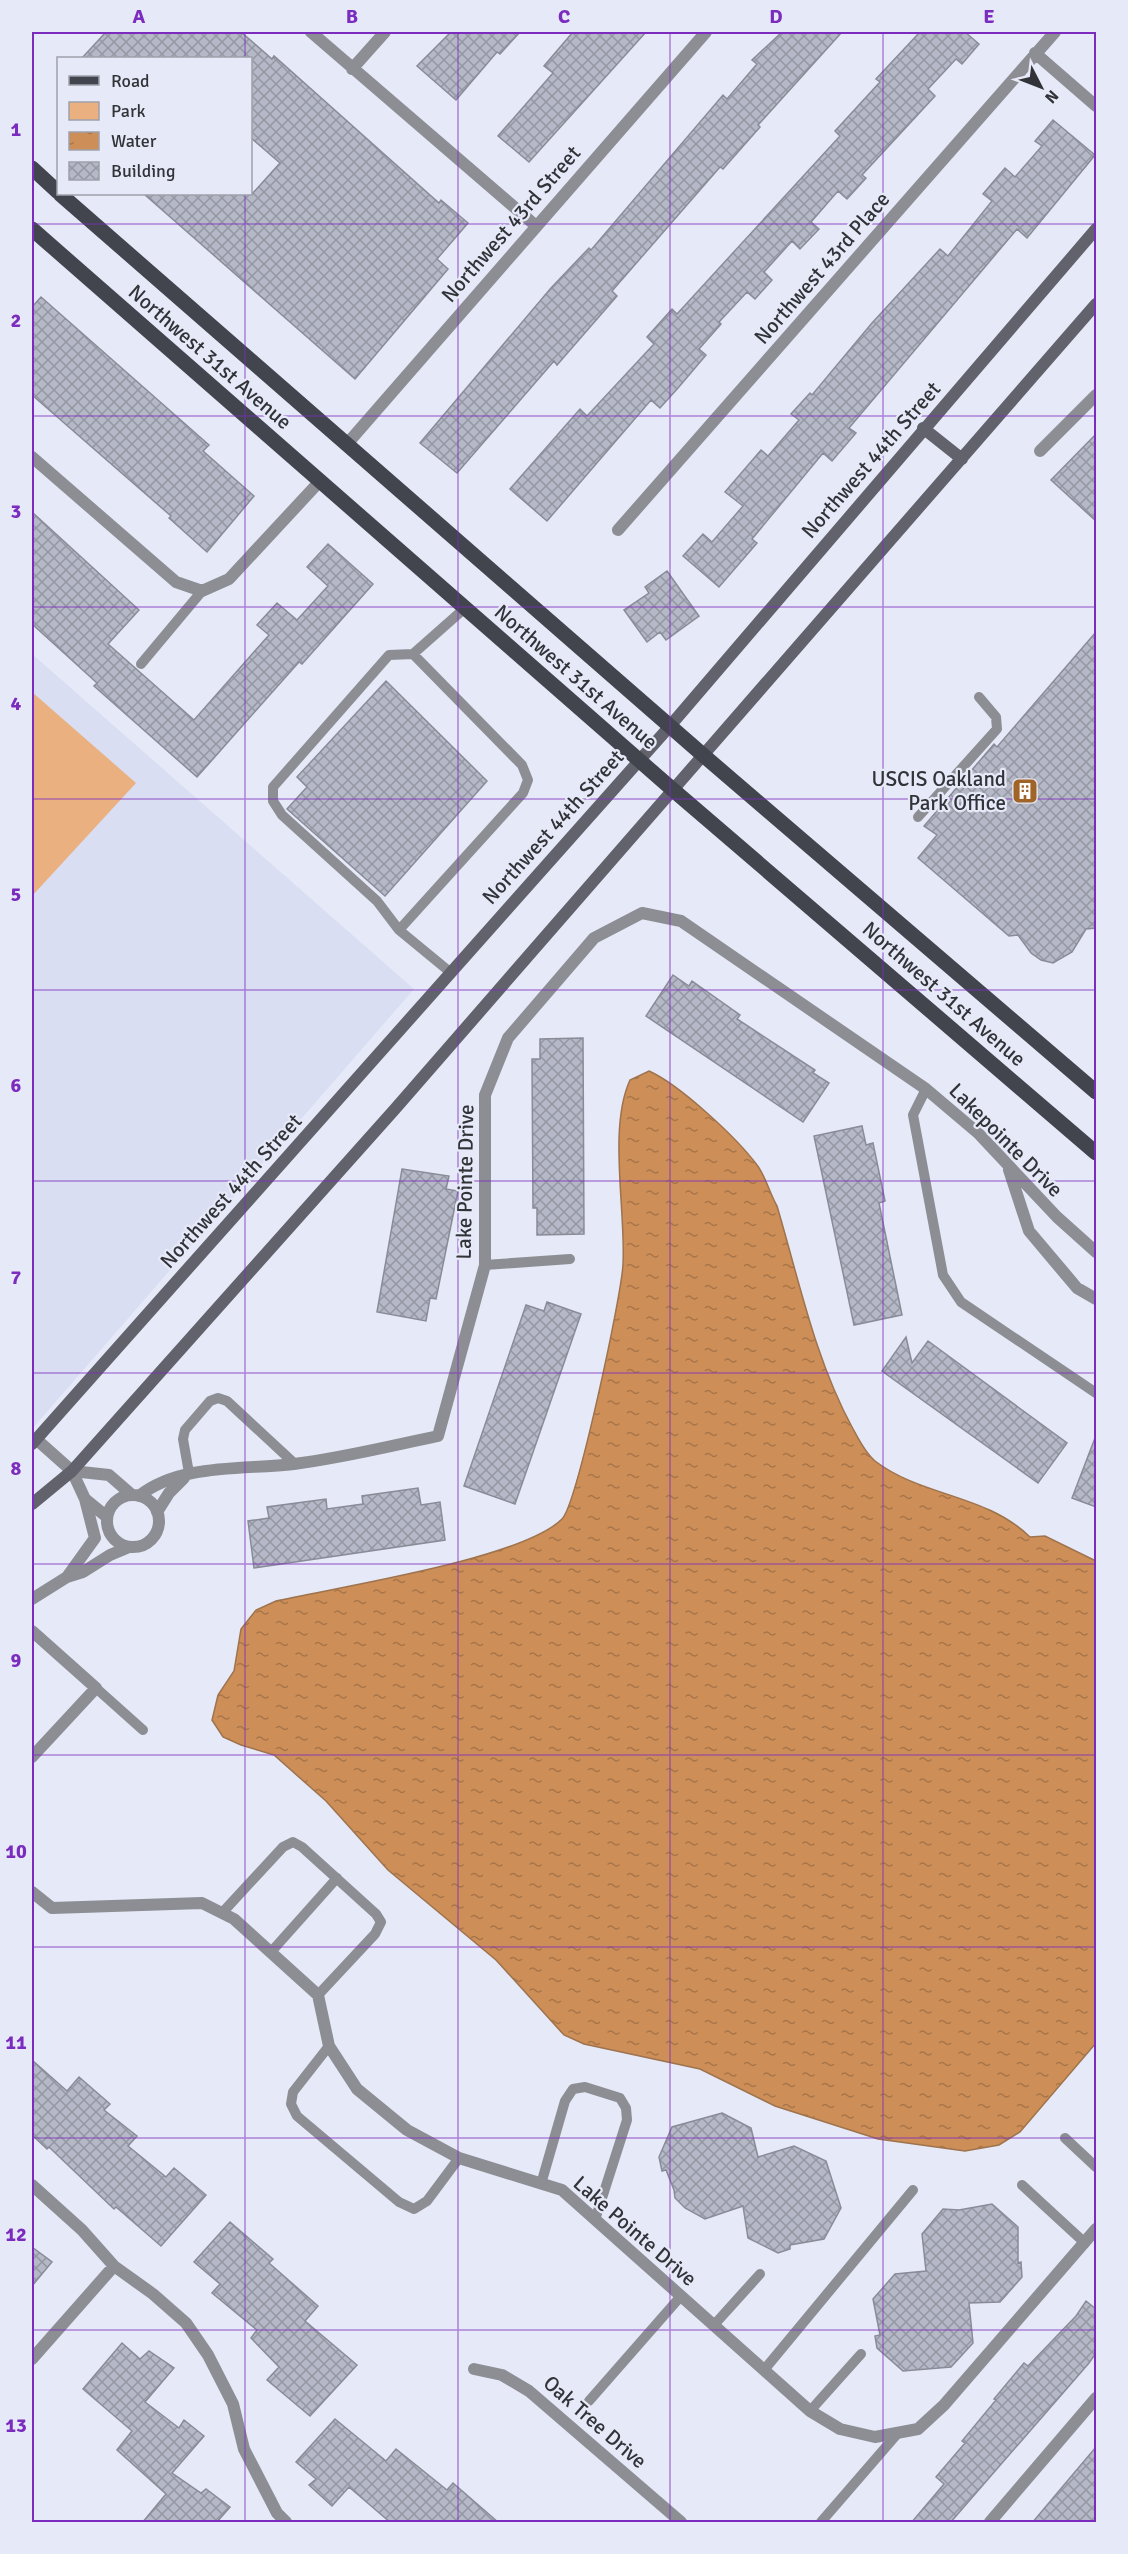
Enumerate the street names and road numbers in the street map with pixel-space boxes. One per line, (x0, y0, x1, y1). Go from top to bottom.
street label: Northwest 43rd Street (436, 140, 586, 308)
street label: Northwest 43rd Place (749, 187, 895, 349)
street label: Northwest 31st Avenue (123, 279, 297, 435)
street label: Northwest 44th Street (796, 376, 946, 544)
street label: Northwest 31st Avenue (489, 599, 663, 755)
street label: Northwest 44th Street (477, 744, 629, 910)
street label: Northwest 31st Avenue (857, 916, 1031, 1072)
street label: Lakepointe Drive (944, 1078, 1068, 1202)
street label: Lake Pointe Drive (451, 1104, 479, 1260)
street label: Northwest 44th Street (155, 1108, 307, 1274)
street label: Lake Pointe Drive (568, 2170, 702, 2292)
street label: Oak Tree Drive (538, 2370, 652, 2474)

